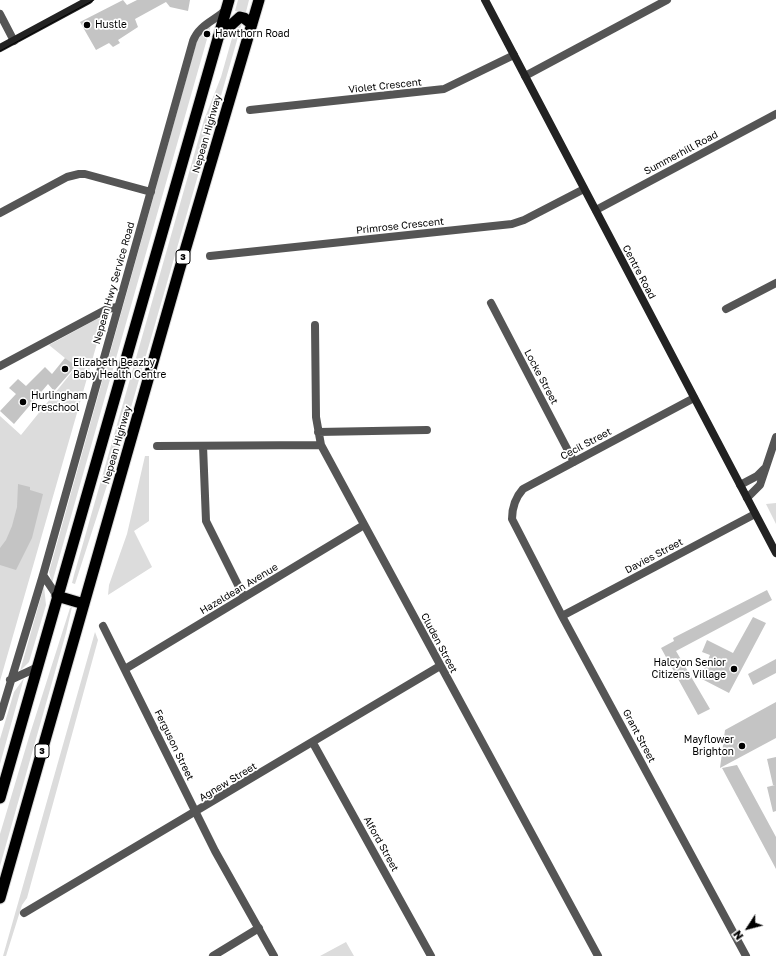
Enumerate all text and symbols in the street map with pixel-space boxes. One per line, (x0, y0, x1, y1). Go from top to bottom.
place label: Hustle (95, 19, 127, 31)
marker: Hustle (82, 20, 92, 30)
place label: Hawthorn Road (215, 28, 290, 40)
marker: Hawthorn Road (202, 29, 212, 39)
street label: Violet Crescent (348, 76, 422, 96)
street label: Nepean Highway (190, 93, 224, 175)
street label: Summerhill Road (642, 128, 720, 178)
street label: Primrose Crescent (355, 215, 445, 237)
street label: Nepean Hwy Service Road (91, 221, 137, 345)
street label: Centre Road (620, 243, 658, 301)
road number: 3 (176, 250, 190, 264)
street label: Locke Street (522, 348, 560, 406)
place label: Elizabeth Beazby Baby Health Centre (73, 357, 166, 380)
marker: Elizabeth Beazby Baby Health Centre (60, 364, 70, 374)
place label: Hurlingham Preschool (31, 390, 87, 414)
marker: Hurlingham Preschool (18, 397, 28, 407)
street label: Nepean Highway (100, 404, 134, 486)
street label: Cecil Street (558, 426, 614, 462)
street label: Davies Street (623, 536, 685, 576)
street label: Hazeldean Avenue (198, 561, 280, 617)
street label: Cluden Street (418, 611, 460, 675)
place label: Halcyon Senior Citizens Village (652, 657, 726, 680)
marker: Halcyon Senior Citizens Village (729, 664, 739, 674)
street label: Grant Street (620, 707, 658, 765)
street label: Ferguson Street (152, 708, 196, 782)
place label: Mayflower Brighton (684, 734, 734, 758)
marker: Mayflower Brighton (737, 741, 747, 751)
road number: 3 (35, 744, 49, 758)
street label: Agnew Street (197, 760, 259, 804)
street label: Alford Street (361, 814, 401, 874)
north arrow (728, 908, 768, 948)
text: N (730, 928, 746, 943)

